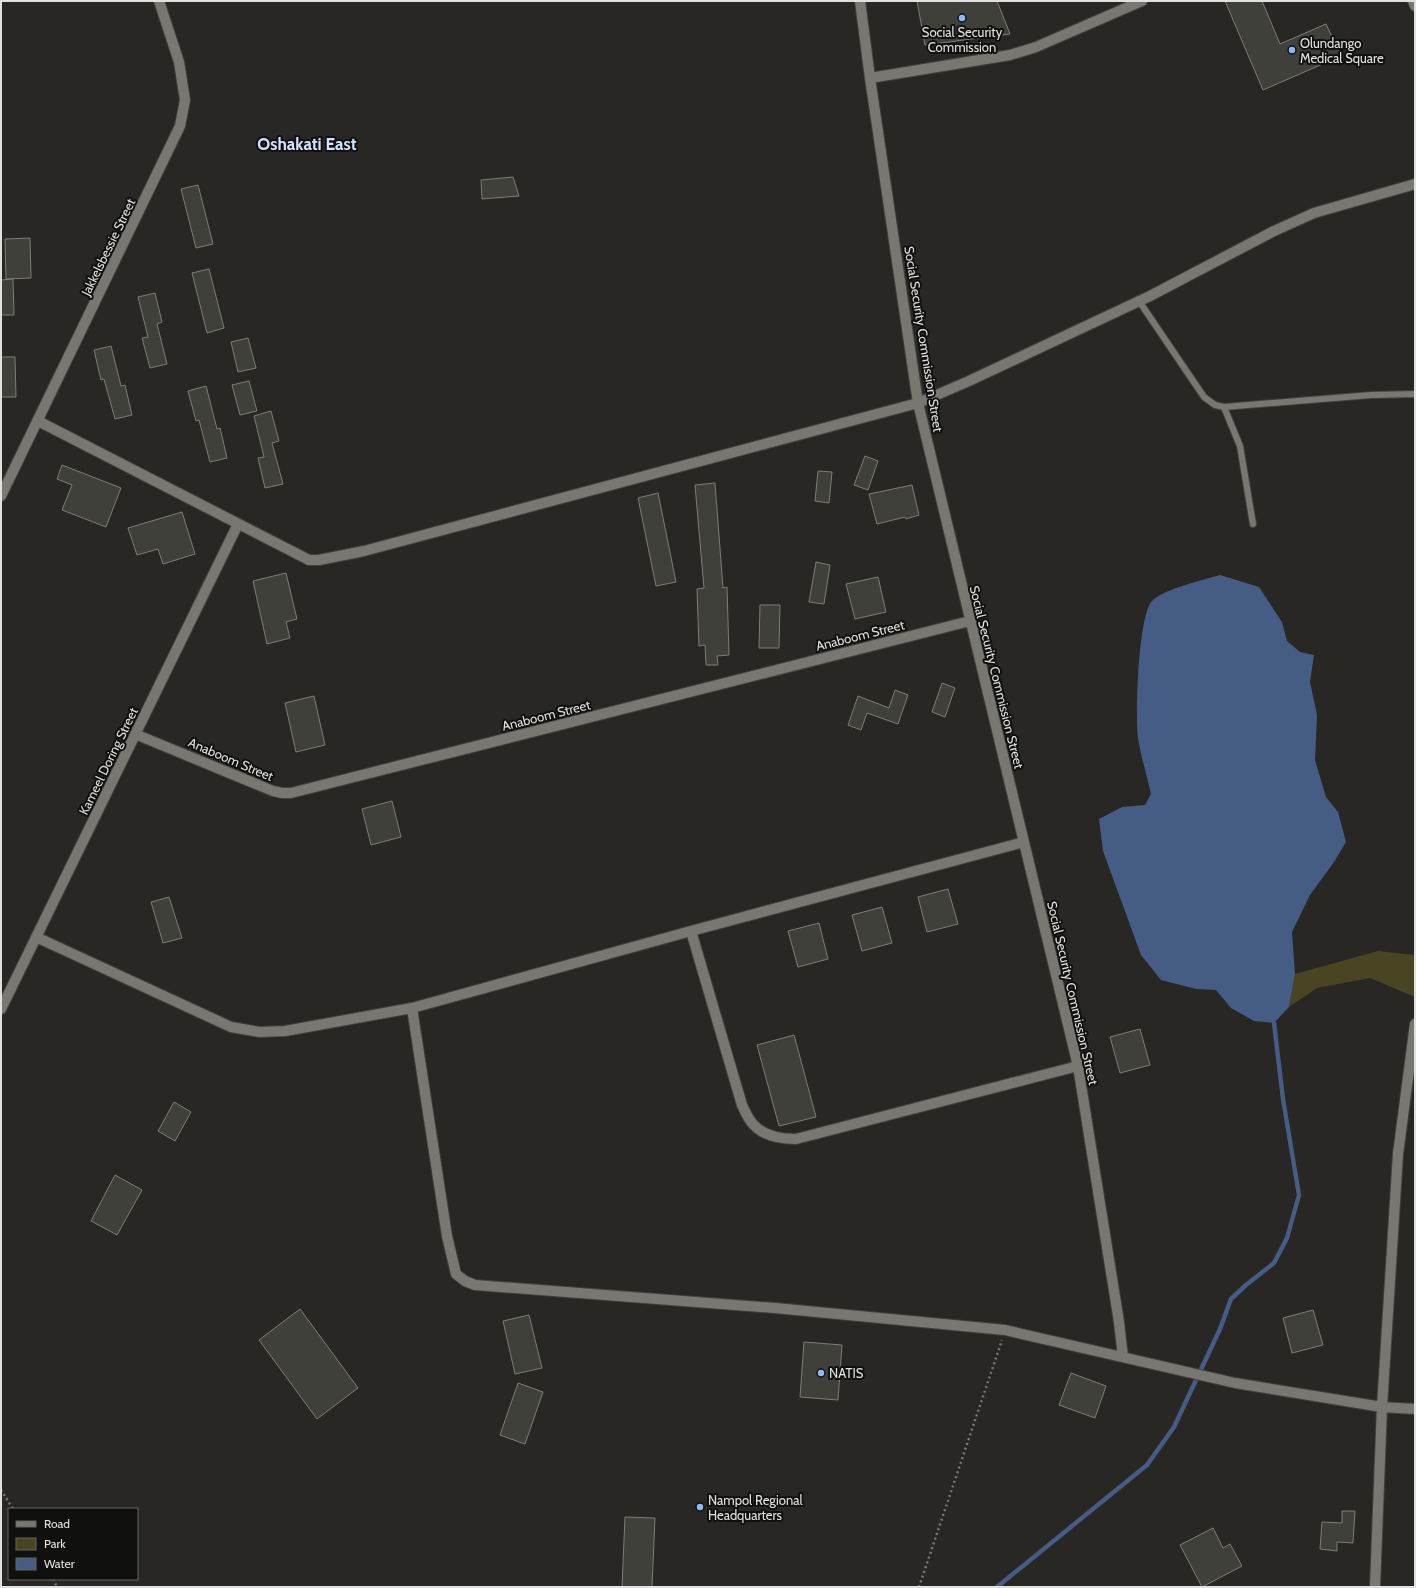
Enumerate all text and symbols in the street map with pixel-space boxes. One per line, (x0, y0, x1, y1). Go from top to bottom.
marker: Social Security Commission (957, 13, 967, 23)
place label: Social Security Commission (922, 24, 1003, 55)
place label: Olundango Medical Square (1300, 35, 1384, 66)
marker: Olundango Medical Square (1287, 45, 1297, 55)
district label: Oshakati East (257, 134, 357, 154)
street label: Jakkelsbessie Street (77, 195, 139, 299)
street label: Social Security Commission Street (901, 245, 947, 434)
street label: Social Security Commission Street (966, 584, 1028, 771)
street label: Anaboom Street (814, 616, 907, 654)
street label: Anaboom Street (500, 696, 593, 734)
street label: Kameel Doring Street (75, 704, 141, 817)
street label: Anaboom Street (186, 734, 276, 784)
street label: Social Security Commission Street (1044, 900, 1102, 1087)
place label: NATIS (829, 1365, 864, 1381)
marker: NATIS (816, 1368, 826, 1378)
place label: Nampol Regional Headquarters (708, 1492, 803, 1523)
marker: Nampol Regional Headquarters (695, 1502, 705, 1512)
legend (8, 1508, 138, 1580)
text: Road (44, 1516, 70, 1531)
text: Park (44, 1536, 66, 1551)
text: Water (44, 1556, 75, 1571)

